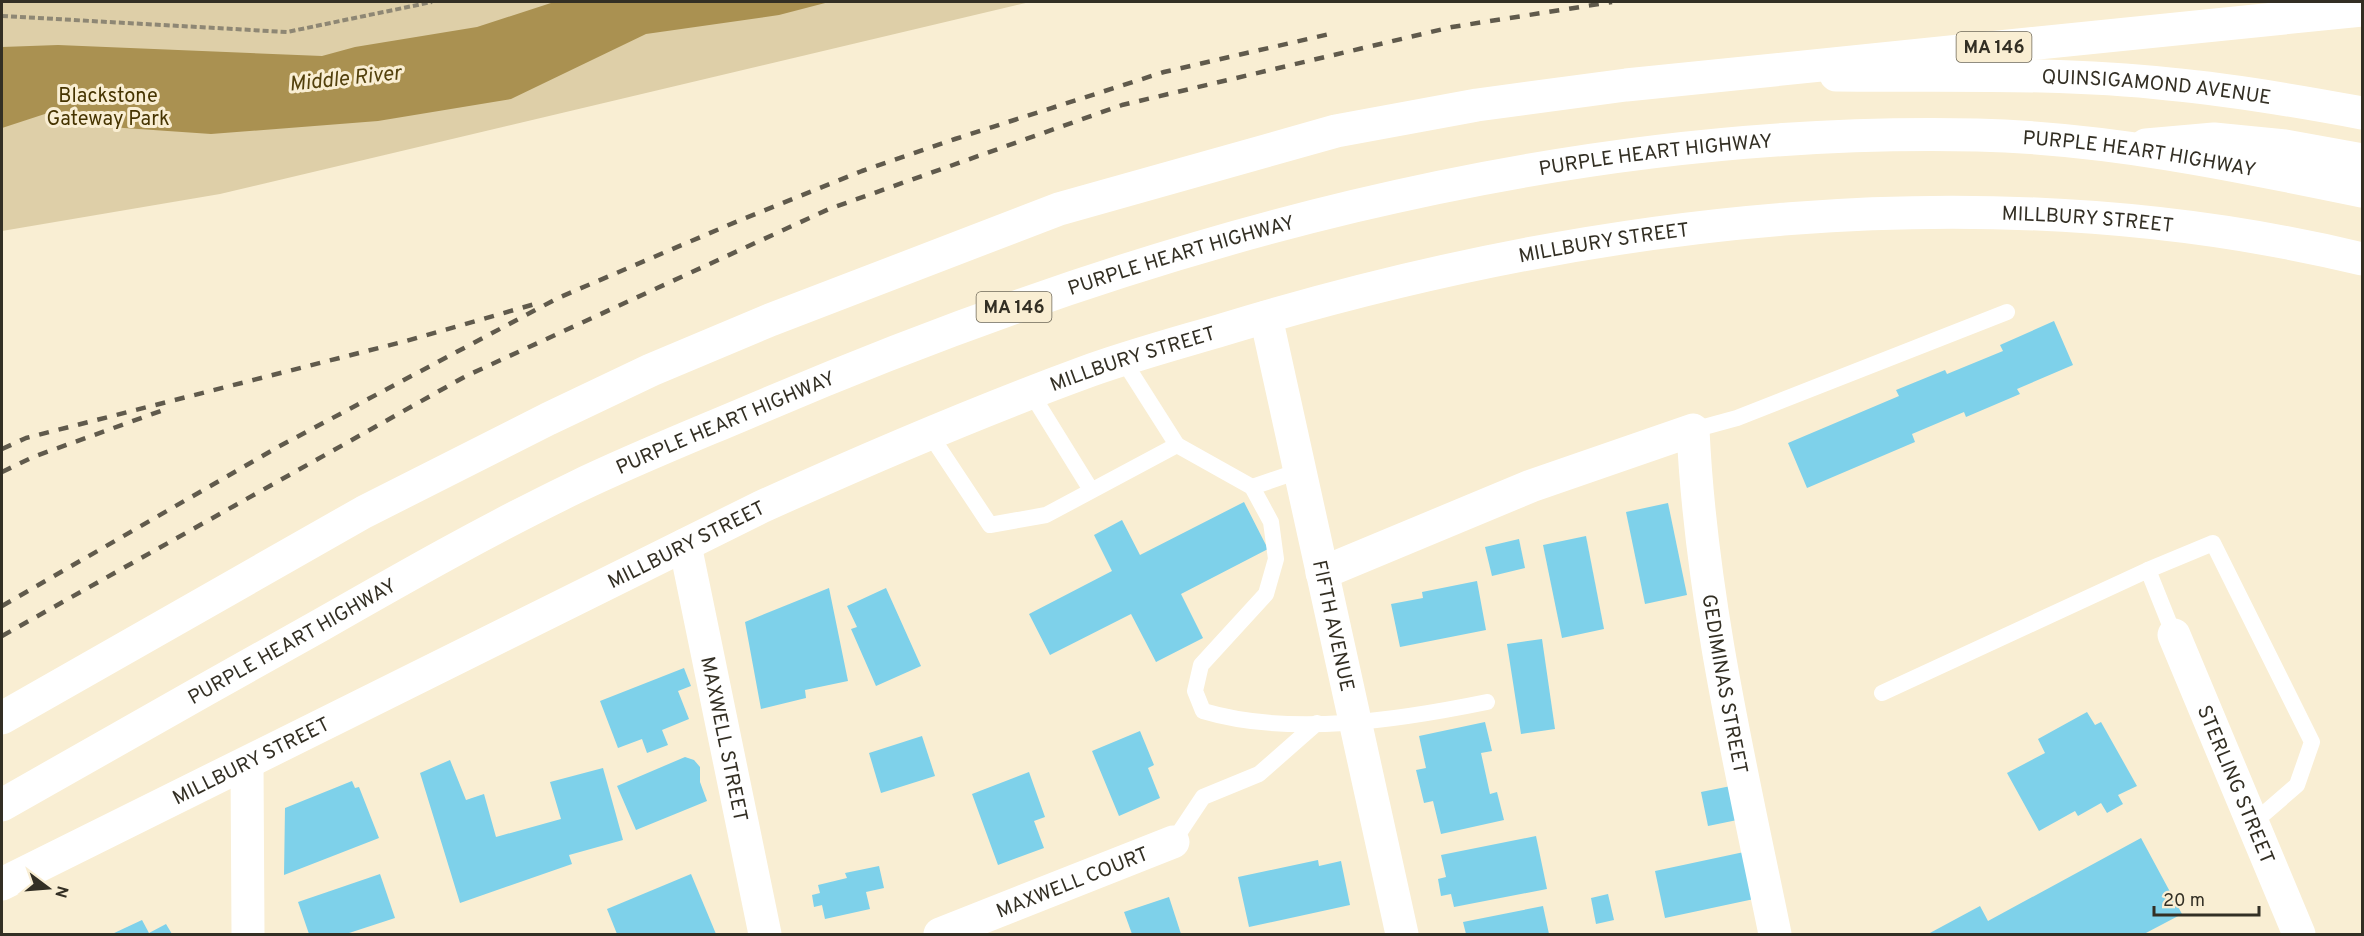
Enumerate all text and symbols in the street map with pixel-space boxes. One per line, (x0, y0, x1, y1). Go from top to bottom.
road number: MA 146 (1956, 32, 2032, 62)
water label: Middle River (288, 60, 405, 99)
street label: QUINSIGAMOND AVENUE (2041, 65, 2273, 112)
park label: Blackstone Gateway Park (46, 84, 170, 133)
street label: PURPLE HEART HIGHWAY (2022, 126, 2258, 184)
street label: PURPLE HEART HIGHWAY (1537, 129, 1774, 183)
street label: MILLBURY STREET (2001, 202, 2175, 240)
street label: PURPLE HEART HIGHWAY (1065, 211, 1298, 303)
street label: MILLBURY STREET (1517, 218, 1691, 270)
road number: MA 146 (976, 292, 1052, 322)
street label: MILLBURY STREET (1047, 321, 1219, 399)
street label: PURPLE HEART HIGHWAY (612, 366, 839, 482)
street label: MILLBURY STREET (604, 496, 770, 596)
street label: FIFTH AVENUE (1305, 558, 1359, 694)
street label: PURPLE HEART HIGHWAY (184, 573, 402, 712)
street label: GEDIMINAS STREET (1695, 593, 1752, 776)
street label: MAXWELL STREET (693, 654, 753, 824)
street label: STERLING STREET (2190, 702, 2279, 869)
street label: MILLBURY STREET (169, 712, 335, 812)
street label: MAXWELL COURT (993, 842, 1153, 925)
north arrow (18, 858, 78, 918)
scale bar (2154, 879, 2259, 917)
text: N (49, 883, 72, 900)
text: 20 m (2163, 890, 2205, 913)

